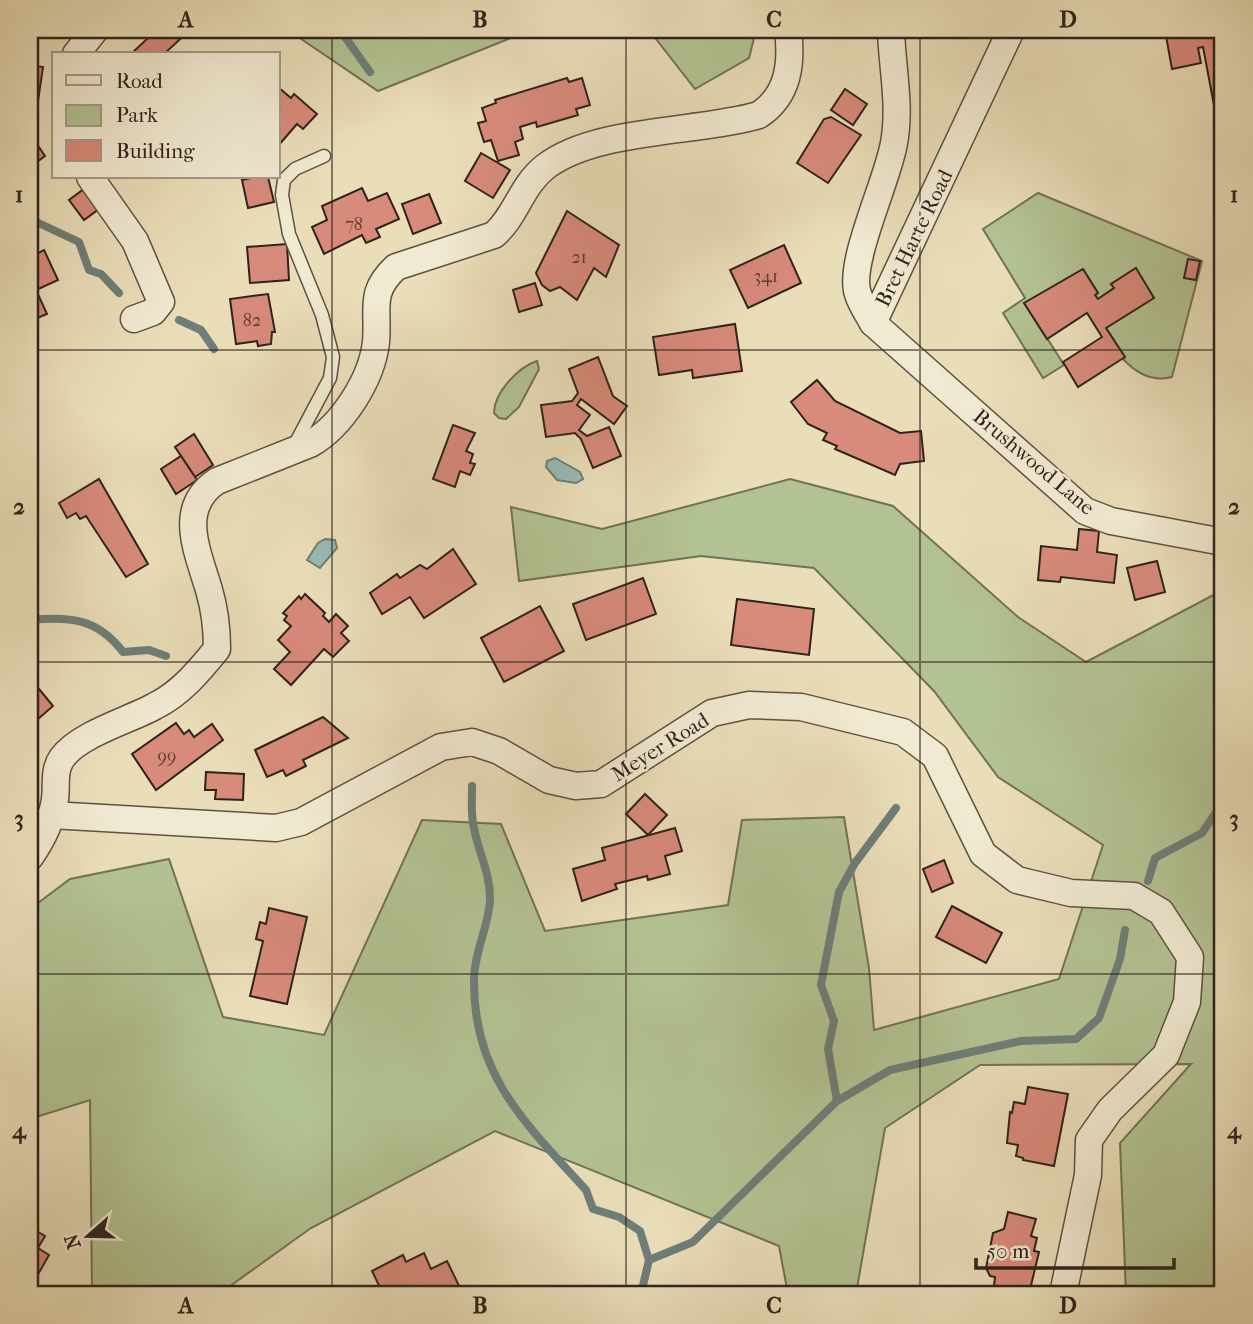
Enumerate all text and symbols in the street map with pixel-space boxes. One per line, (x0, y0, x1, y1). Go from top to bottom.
text: A (177, 6, 195, 33)
text: B (473, 6, 488, 33)
text: C (766, 6, 782, 33)
text: D (1059, 6, 1077, 33)
legend (52, 52, 280, 178)
text: Road (116, 69, 163, 93)
text: Park (116, 103, 158, 127)
text: Building (116, 139, 195, 163)
street label: Bret Harte Road (870, 165, 958, 310)
text: 1 (15, 181, 23, 208)
text: 1 (1230, 181, 1238, 208)
house number: 78 (345, 214, 363, 235)
house number: 21 (571, 247, 587, 268)
house number: 341 (754, 266, 778, 287)
house number: 82 (243, 310, 261, 331)
street label: Brushwood Lane (968, 404, 1100, 520)
text: 2 (13, 493, 25, 520)
text: 2 (1228, 493, 1240, 520)
street label: Meyer Road (607, 707, 714, 786)
house number: 99 (158, 746, 176, 767)
text: 3 (14, 805, 24, 832)
text: 3 (1229, 805, 1239, 832)
text: 4 (11, 1117, 27, 1144)
text: 4 (1226, 1117, 1242, 1144)
north arrow (52, 1202, 122, 1272)
scale bar (976, 1226, 1174, 1270)
text: N (60, 1230, 86, 1252)
text: 50 m (987, 1239, 1030, 1263)
text: A (177, 1292, 195, 1319)
text: B (473, 1292, 488, 1319)
text: C (766, 1292, 782, 1319)
text: D (1059, 1292, 1077, 1319)

